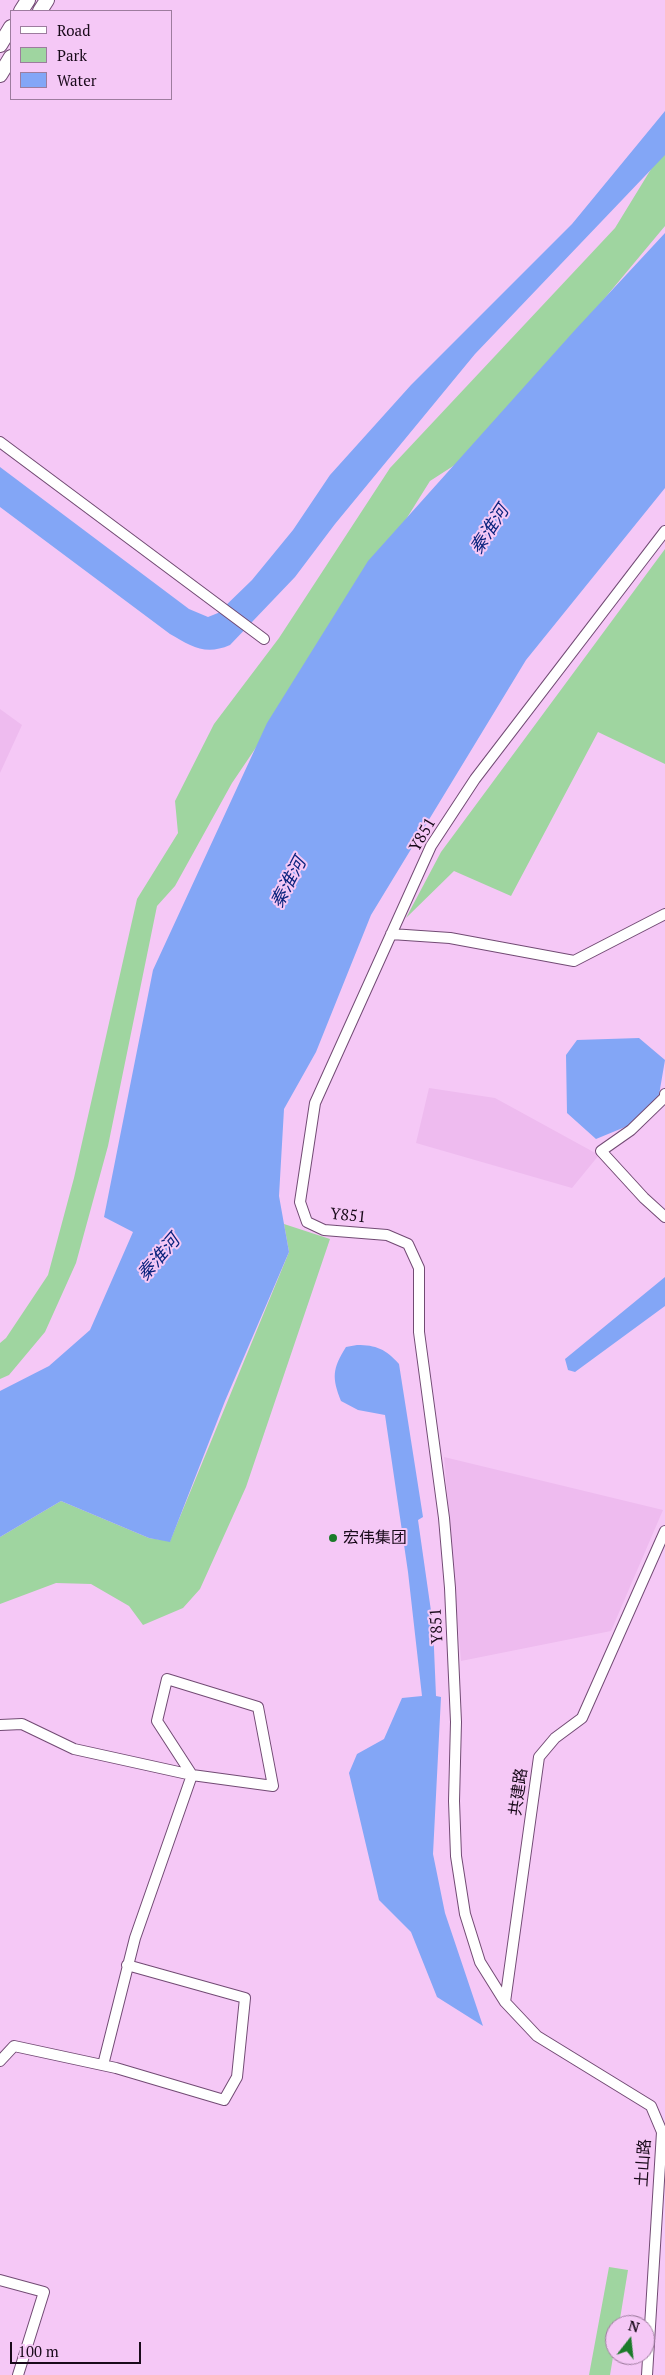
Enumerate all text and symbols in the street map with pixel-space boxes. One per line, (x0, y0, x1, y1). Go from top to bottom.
legend (10, 10, 172, 100)
text: Road (57, 20, 90, 40)
text: Park (57, 45, 87, 65)
text: Water (57, 70, 96, 90)
water label: 秦淮河 (466, 501, 514, 559)
street label: Y851 (406, 815, 440, 855)
water label: 秦淮河 (267, 854, 311, 912)
street label: Y851 (329, 1205, 367, 1227)
water label: 秦淮河 (133, 1231, 185, 1285)
place label: 宏伟集团 (343, 1528, 407, 1548)
marker: 宏伟集团 (327, 1532, 339, 1544)
street label: Y851 (426, 1608, 448, 1644)
street label: 共建路 (506, 1767, 532, 1817)
street label: 土山路 (633, 2138, 655, 2188)
north arrow (605, 2315, 655, 2365)
text: N (626, 2315, 642, 2337)
scale bar (12, 2332, 144, 2364)
text: 100 m (18, 2341, 59, 2361)

